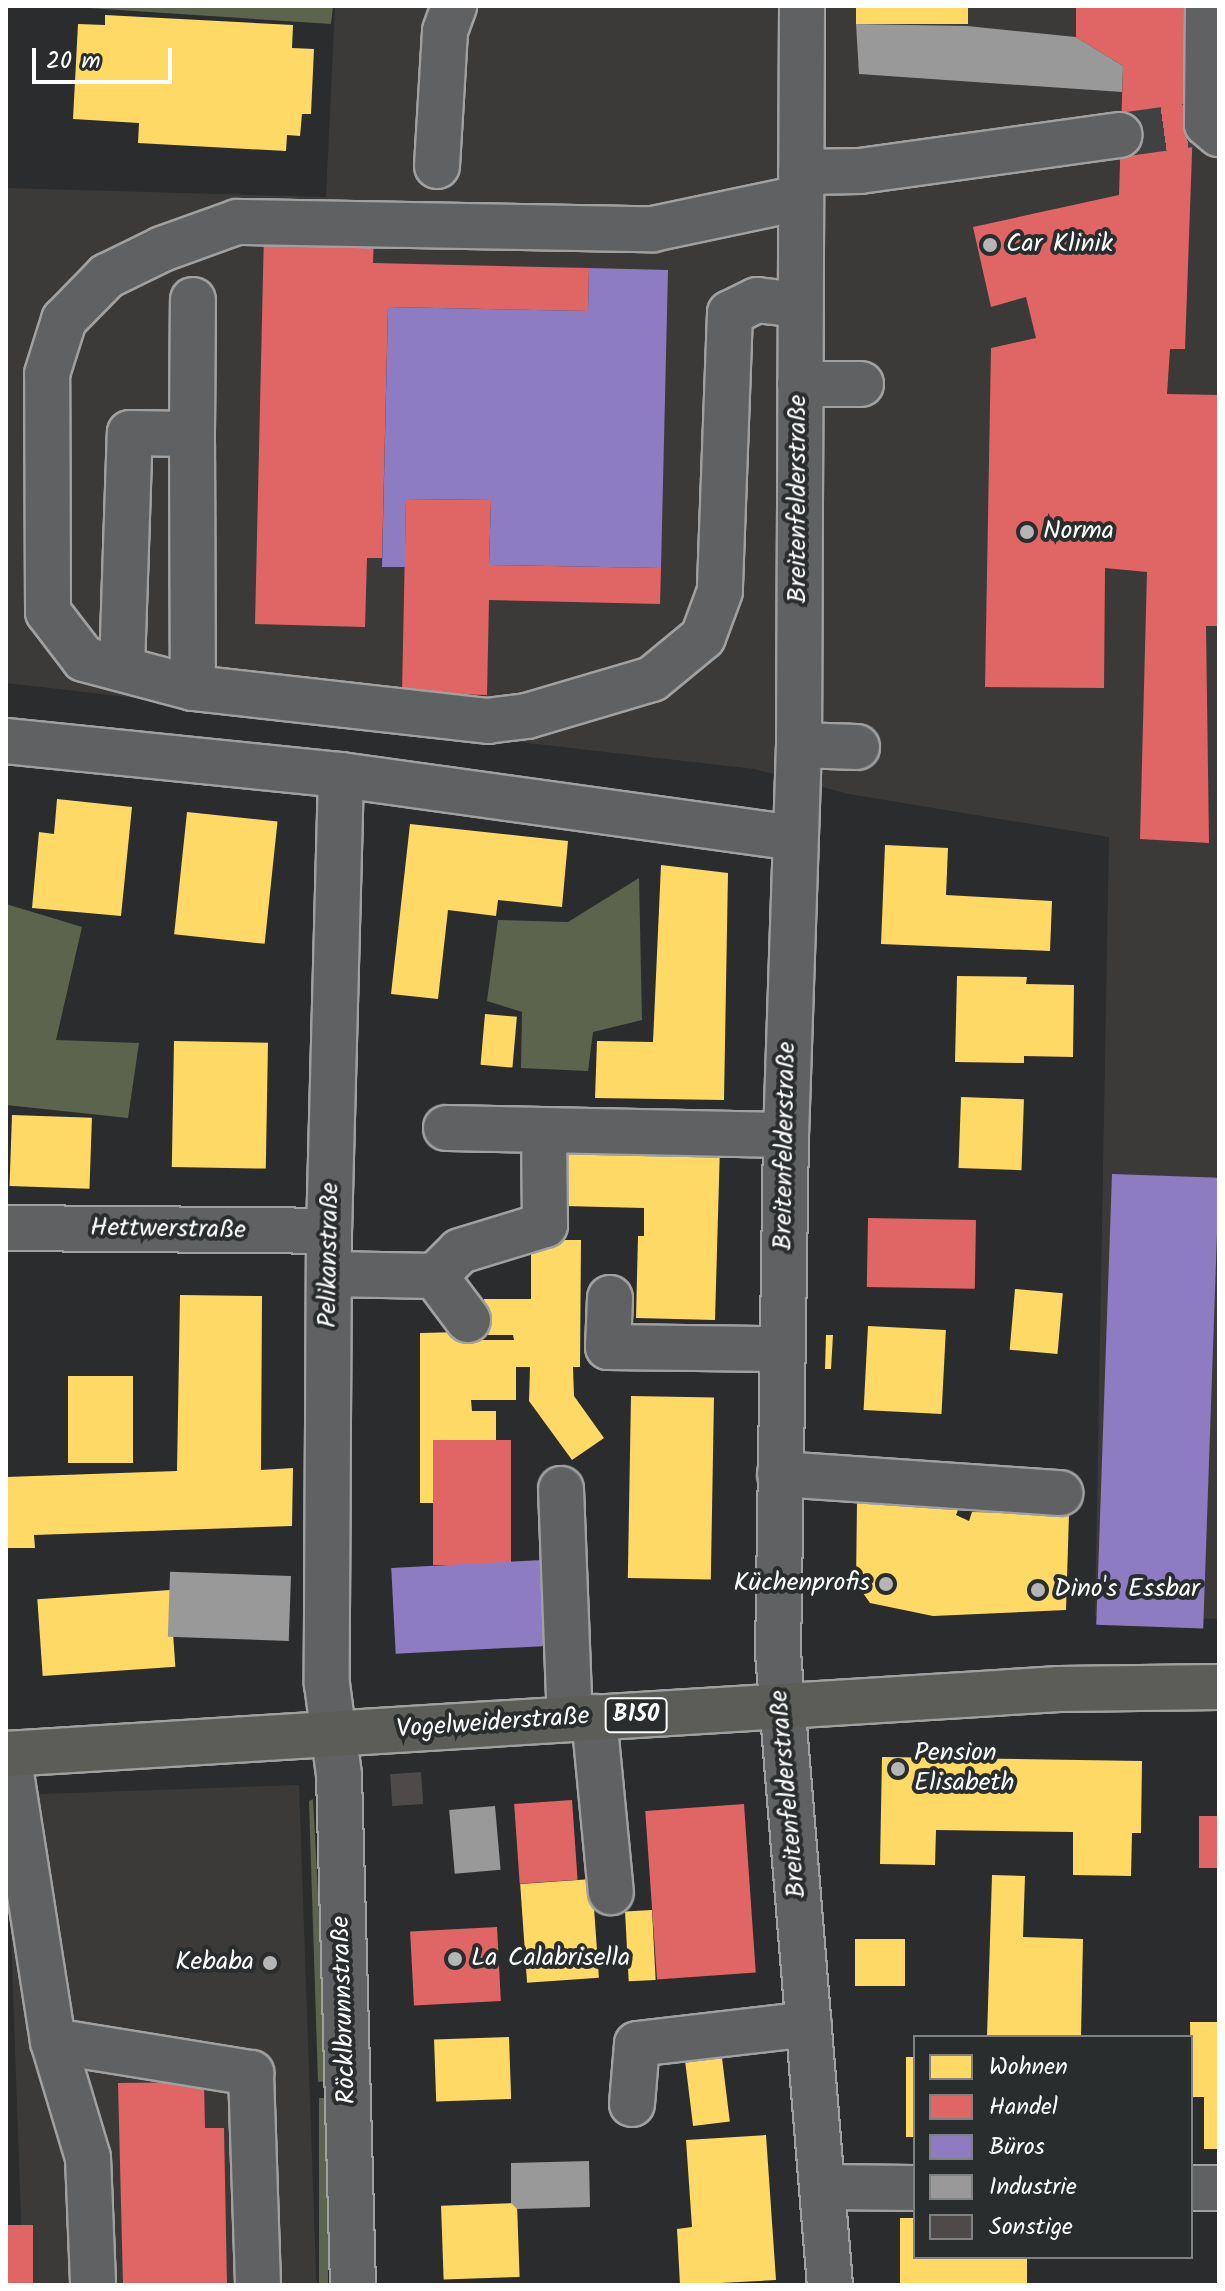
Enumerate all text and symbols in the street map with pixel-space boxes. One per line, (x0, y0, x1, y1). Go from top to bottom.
scale bar (36, 32, 176, 82)
text: 20 m (46, 42, 101, 81)
place label: Car Klinik (1006, 229, 1113, 261)
marker: Car Klinik (981, 236, 999, 254)
street label: Breitenfelderstraße (783, 395, 815, 603)
place label: Norma (1043, 516, 1114, 548)
marker: Norma (1018, 523, 1036, 541)
street label: Breitenfelderstraße (769, 1041, 803, 1251)
street label: Pelikanstraße (313, 1182, 347, 1328)
street label: Hettwerstraße (90, 1213, 246, 1247)
place label: Küchenprofis (734, 1568, 870, 1600)
place label: Dino's Essbar (1054, 1574, 1200, 1606)
marker: Küchenprofis (877, 1575, 895, 1593)
marker: Dino's Essbar (1029, 1581, 1047, 1599)
street label: Breitenfelderstraße (764, 1689, 814, 1899)
road number: B150 (604, 1695, 668, 1735)
street label: Vogelweiderstraße (395, 1702, 591, 1746)
place label: Pension Elisabeth (914, 1738, 1014, 1800)
marker: Pension Elisabeth (889, 1760, 907, 1778)
street label: Röcklbrunnstraße (326, 1915, 364, 2105)
place label: La Calabrisella (471, 1943, 630, 1975)
place label: Kebaba (175, 1947, 254, 1979)
marker: La Calabrisella (446, 1950, 464, 1968)
marker: Kebaba (261, 1954, 279, 1972)
legend (913, 2035, 1193, 2259)
text: Wohnen (989, 2048, 1068, 2087)
text: Handel (989, 2088, 1058, 2127)
text: Büros (989, 2128, 1045, 2167)
text: Industrie (989, 2168, 1077, 2207)
text: Sonstige (989, 2208, 1073, 2247)

